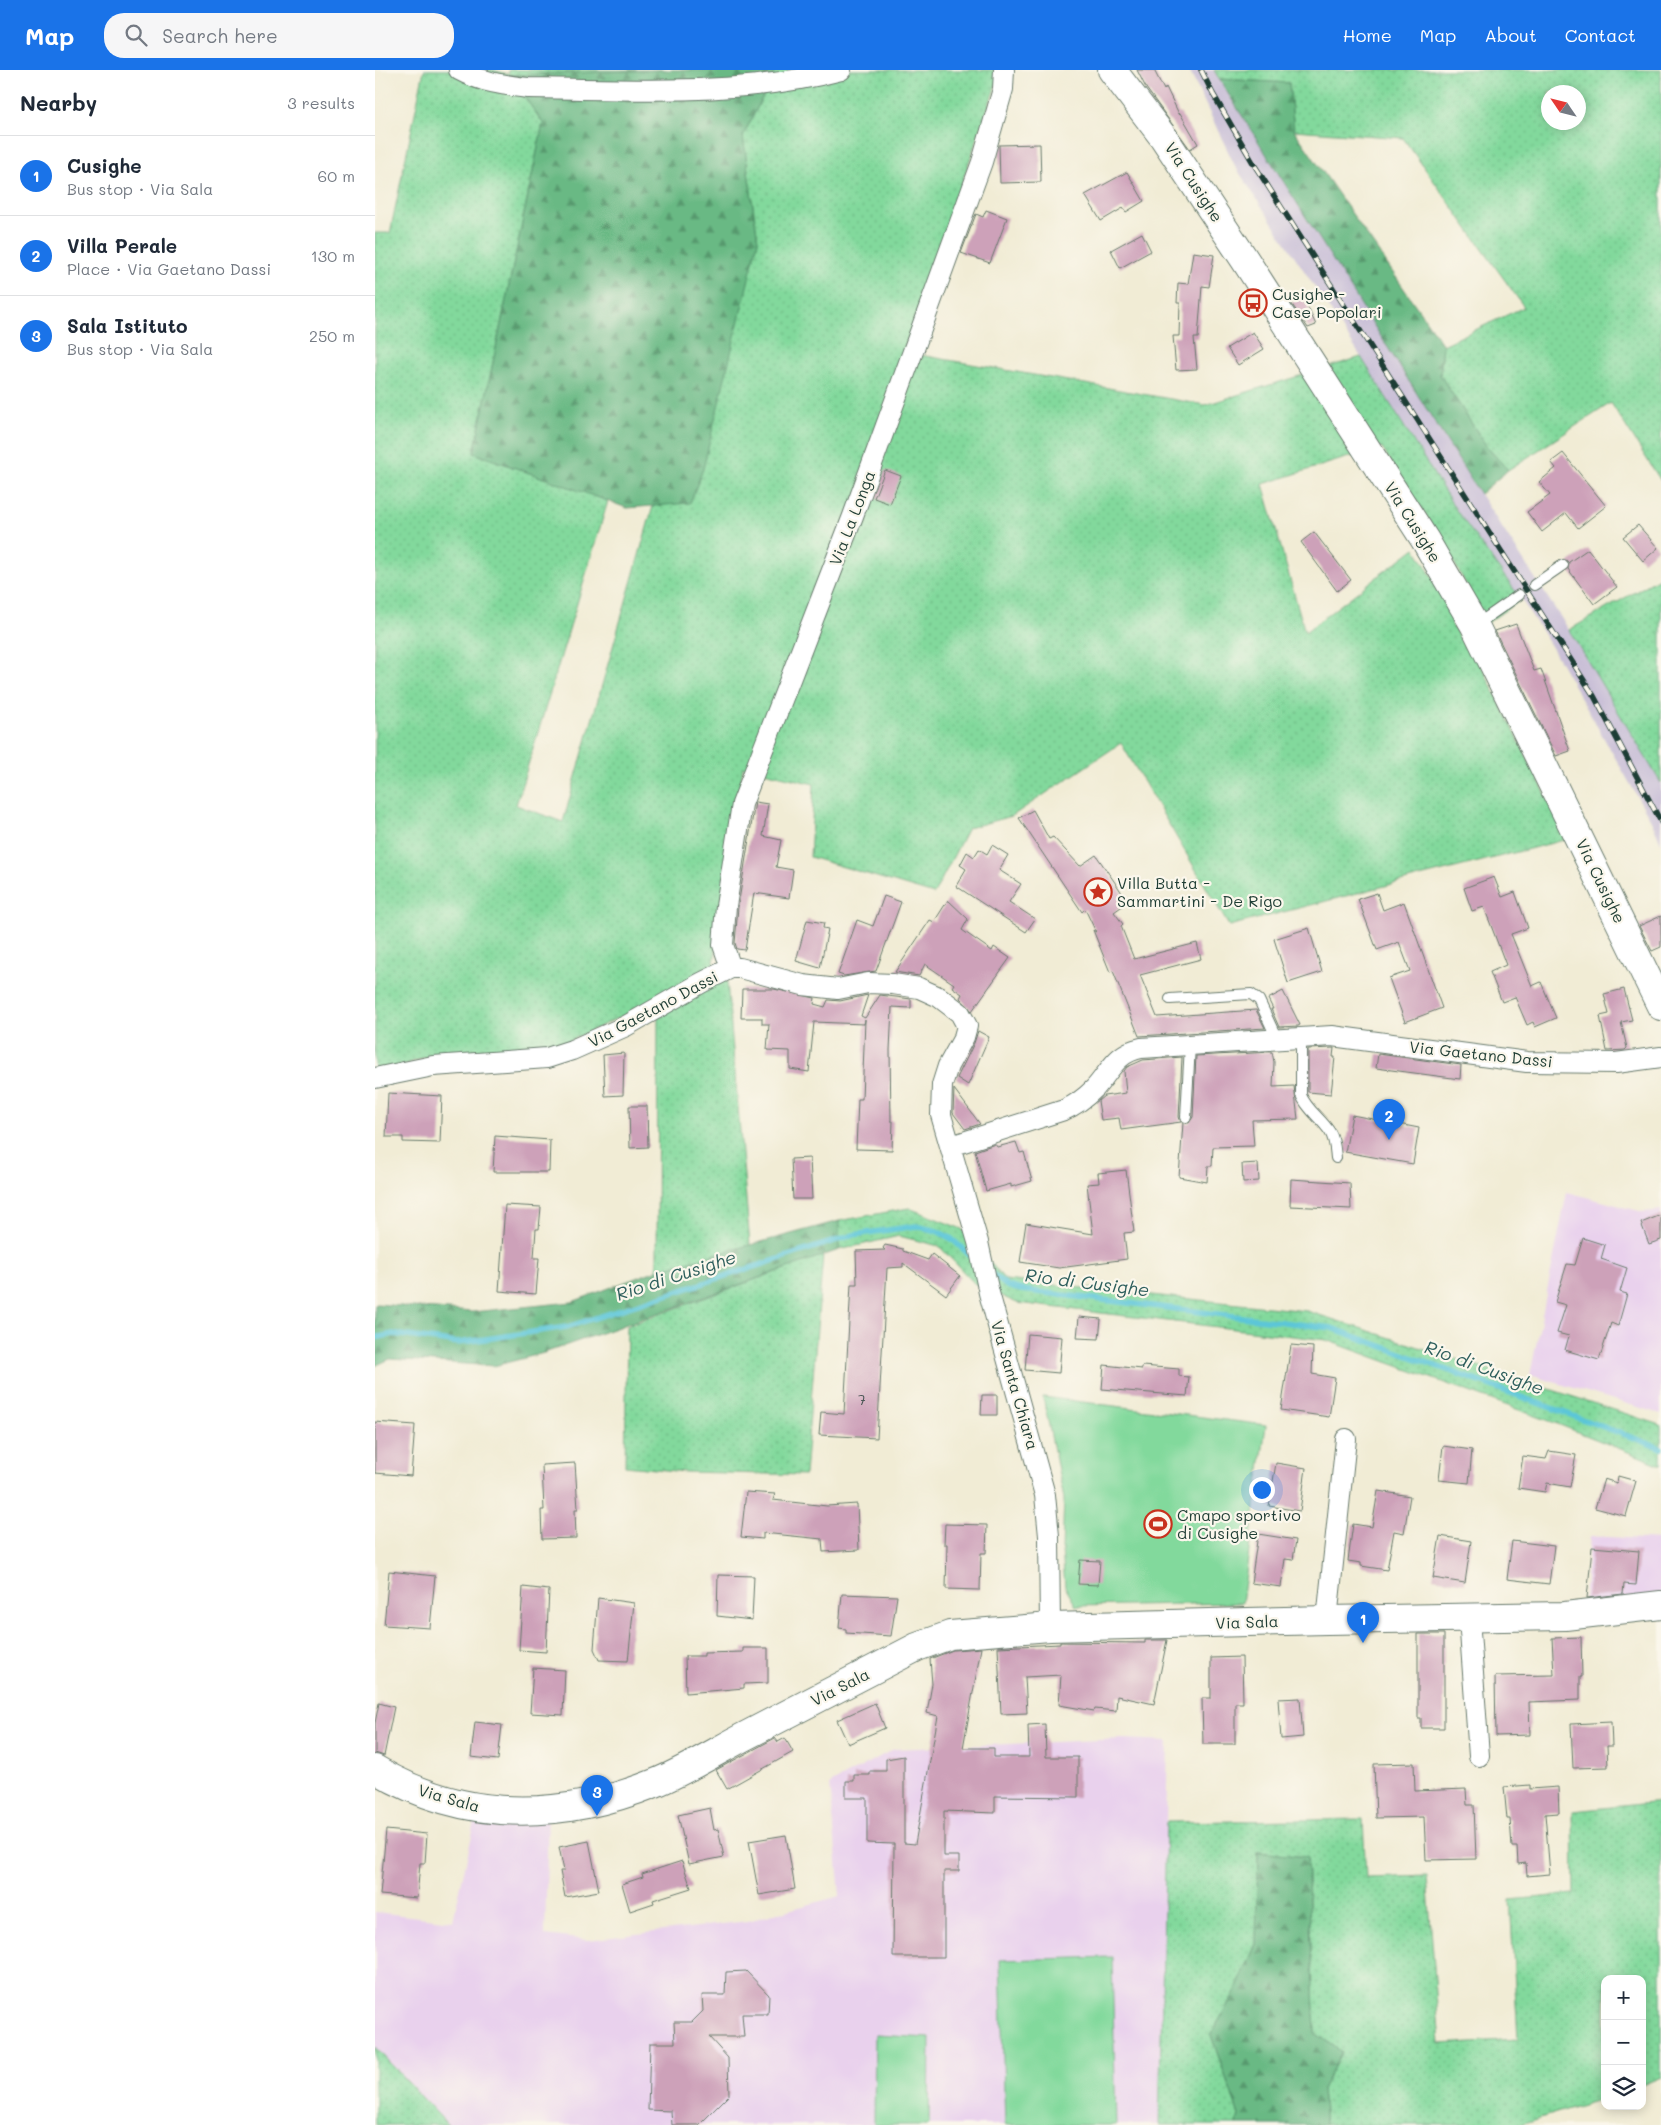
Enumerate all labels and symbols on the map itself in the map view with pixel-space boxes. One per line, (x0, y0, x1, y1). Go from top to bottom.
north arrow (1541, 85, 1586, 130)
street label: Via Cusighe (1161, 138, 1228, 226)
place label: Cusighe - Case Popolari (1272, 283, 1382, 322)
bus stop icon: Cusighe - Case Popolari (1238, 288, 1268, 318)
street label: Via La Longa (824, 467, 879, 568)
street label: Via Cusighe (1380, 477, 1447, 566)
street label: Via Cusighe (1572, 835, 1631, 926)
place label: Villa Butta - Sammartini - De Rigo (1117, 872, 1282, 911)
place icon: Villa Butta - Sammartini - De Rigo (1083, 877, 1113, 907)
street label: Via Gaetano Dassi (584, 966, 721, 1052)
street label: Via Gaetano Dassi (1408, 1036, 1554, 1071)
pin: 2 (1373, 1099, 1405, 1140)
water label: Rio di Cusighe (613, 1244, 739, 1306)
water label: Rio di Cusighe (1024, 1262, 1151, 1302)
street label: Via Santa Chiara (987, 1318, 1044, 1452)
water label: Rio di Cusighe (1422, 1334, 1547, 1400)
house number: 7 (858, 1390, 866, 1409)
your location (1249, 1477, 1275, 1503)
place label: Cmapo sportivo di Cusighe (1177, 1504, 1301, 1543)
sports icon: Cmapo sportivo di Cusighe (1143, 1509, 1173, 1539)
pin: 1 (1347, 1602, 1379, 1643)
street label: Via Sala (1215, 1610, 1279, 1633)
street label: Via Sala (807, 1663, 873, 1710)
pin: 3 (581, 1775, 613, 1816)
street label: Via Sala (416, 1779, 482, 1816)

